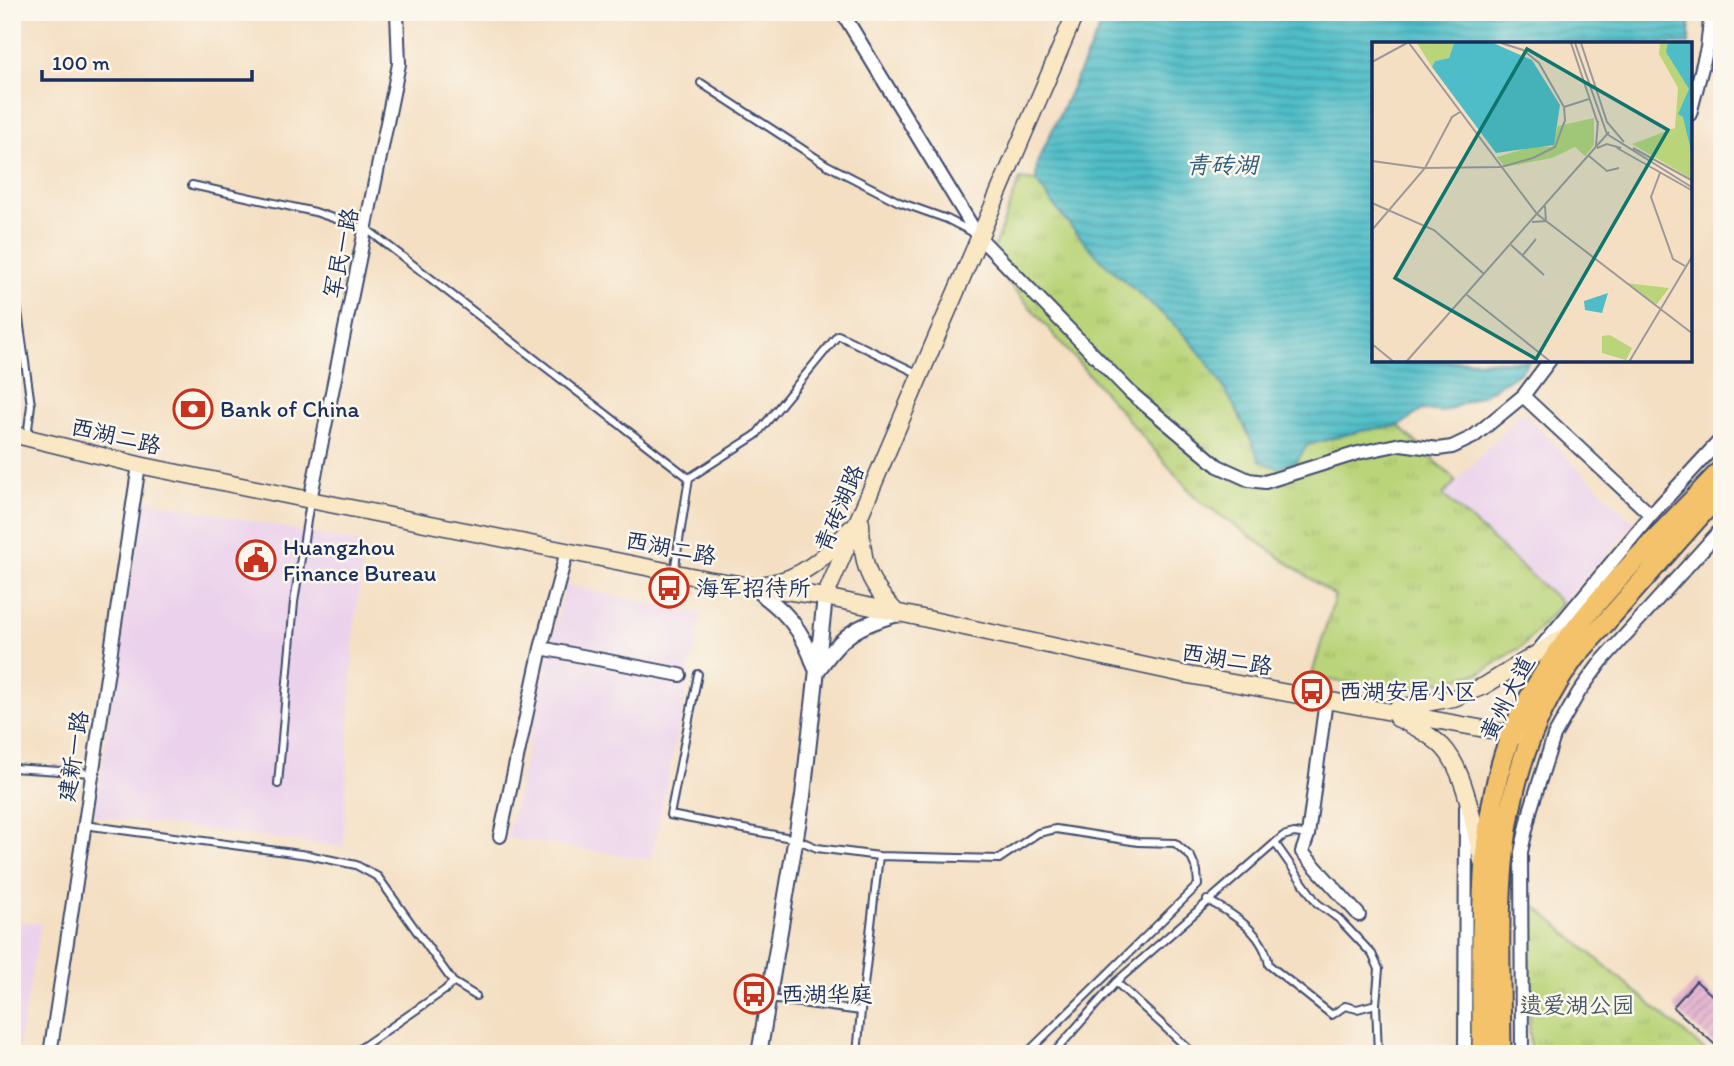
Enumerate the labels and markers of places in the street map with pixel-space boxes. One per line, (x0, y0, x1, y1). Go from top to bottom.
bank icon: Bank of China (172, 388, 214, 430)
place label: Bank of China (220, 395, 360, 423)
place label: Huangzhou Finance Bureau (283, 533, 437, 587)
public building icon: Huangzhou Finance Bureau (235, 539, 277, 581)
bus stop icon: 海军招待所 (648, 567, 690, 609)
place label: 海军招待所 (696, 574, 811, 602)
bus stop icon: 西湖安居小区 (1291, 670, 1333, 712)
place label: 西湖安居小区 (1339, 677, 1477, 705)
bus stop icon: 西湖华庭 (733, 973, 775, 1015)
place label: 西湖华庭 (781, 980, 873, 1008)

